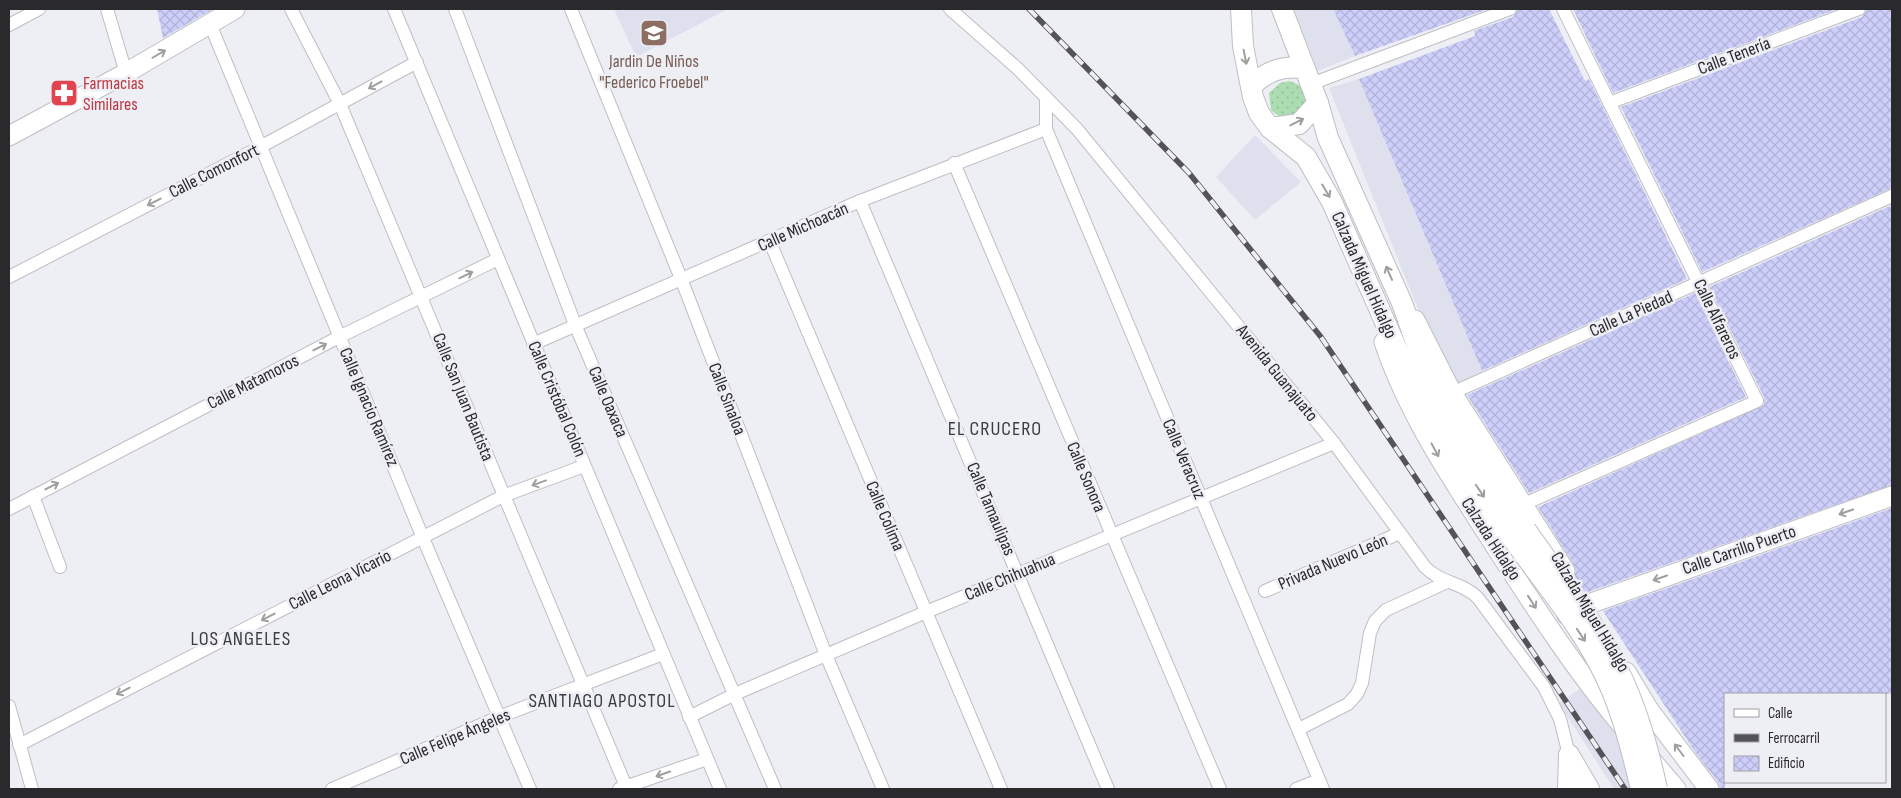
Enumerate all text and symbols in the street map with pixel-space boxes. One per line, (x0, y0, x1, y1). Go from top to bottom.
school or university icon: Jardin De Niños "Federico Froebel" (639, 18, 669, 48)
street label: Calle Tenería (1695, 33, 1773, 79)
one-way arrow (151, 48, 166, 58)
one-way arrow (1241, 49, 1251, 65)
place label: Jardin De Niños "Federico Froebel" (599, 51, 709, 93)
place label: Farmacias Similares (83, 73, 144, 115)
pharmacy icon: Farmacias Similares (49, 78, 79, 108)
one-way arrow (367, 80, 382, 90)
one-way arrow (1290, 117, 1305, 127)
street label: Calle Comonfort (166, 139, 263, 203)
one-way arrow (1322, 184, 1332, 198)
one-way arrow (147, 198, 162, 207)
street label: Calle Michoacán (754, 198, 852, 256)
street label: Calzada Miguel Hidalgo (1327, 208, 1401, 342)
one-way arrow (1383, 266, 1393, 281)
one-way arrow (458, 270, 473, 279)
street label: Calle Alfareros (1689, 276, 1745, 362)
street label: Calle La Piedad (1586, 286, 1676, 342)
street label: Avenida Guanajuato (1231, 320, 1322, 426)
street label: Calle San Juan Bautista (428, 330, 498, 464)
street label: Calle Cristóbal Colón (523, 338, 591, 460)
one-way arrow (312, 342, 327, 351)
street label: Calle Ignacio Ramírez (335, 344, 404, 470)
street label: Calle Matamoros (204, 350, 302, 414)
street label: Calle Sinaloa (704, 360, 750, 438)
street label: Calle Oaxaca (584, 363, 632, 441)
street label: Calle Veracruz (1158, 416, 1210, 503)
district label: EL CRUCERO (948, 417, 1042, 441)
street label: Calle Sonora (1062, 439, 1110, 515)
one-way arrow (1430, 443, 1440, 458)
street label: Calle Tamaulipas (962, 459, 1020, 559)
street label: Calle Colima (861, 478, 909, 554)
one-way arrow (532, 479, 547, 488)
one-way arrow (44, 481, 59, 490)
one-way arrow (1475, 484, 1485, 498)
street label: Calzada Hidalgo (1457, 494, 1525, 584)
one-way arrow (1839, 508, 1855, 518)
street label: Calle Carrillo Puerto (1679, 521, 1799, 579)
street label: Privada Nuevo León (1275, 530, 1391, 594)
street label: Calle Leona Vicario (285, 545, 395, 615)
street label: Calzada Miguel Hidalgo (1546, 548, 1634, 676)
street label: Calle Chihuahua (962, 549, 1058, 605)
one-way arrow (1653, 574, 1668, 583)
one-way arrow (1527, 595, 1537, 609)
one-way arrow (261, 613, 276, 622)
district label: LOS ANGELES (191, 627, 291, 651)
one-way arrow (1577, 627, 1587, 641)
one-way arrow (116, 686, 131, 696)
district label: SANTIAGO APOSTOL (528, 689, 676, 713)
legend (1724, 693, 1886, 783)
street label: Calle Felipe Ángeles (397, 704, 513, 770)
text: Calle (1768, 704, 1792, 723)
text: Ferrocarril (1768, 729, 1820, 748)
one-way arrow (1674, 744, 1685, 757)
text: Edificio (1768, 754, 1805, 773)
one-way arrow (655, 770, 671, 779)

